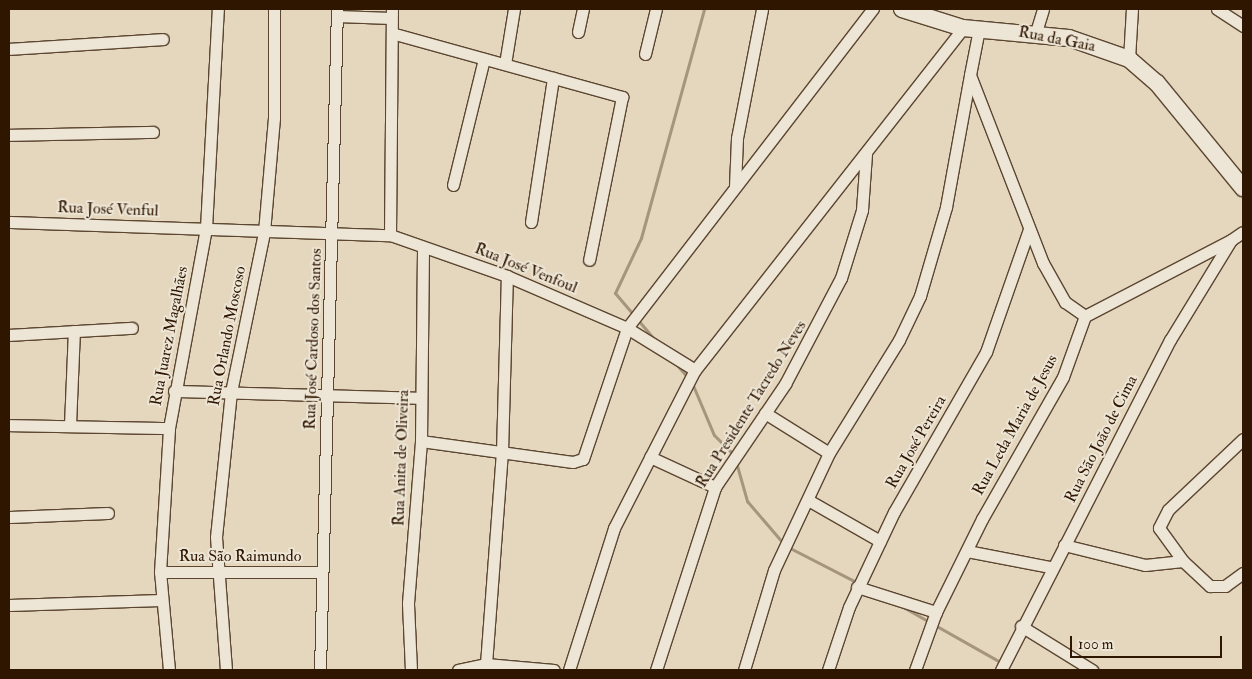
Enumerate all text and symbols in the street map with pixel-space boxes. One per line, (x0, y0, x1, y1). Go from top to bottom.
street label: Rua da Gaia (1017, 22, 1097, 56)
street label: Rua José Venful (57, 198, 159, 220)
street label: Rua José Venfoul (472, 239, 580, 297)
street label: Rua José Cardoso dos Santos (300, 248, 326, 430)
street label: Rua Juarez Magalhães (146, 265, 192, 407)
street label: Rua Orlando Moscoso (204, 265, 250, 407)
street label: Rua Presidente Tacredo Neves (692, 317, 810, 491)
street label: Rua Leda Maria de Jesus (968, 351, 1062, 499)
street label: Rua São João de Cima (1061, 372, 1141, 506)
street label: Rua Anita de Oliveira (389, 389, 413, 527)
street label: Rua José Pereira (882, 392, 950, 492)
street label: Rua São Raimundo (179, 546, 301, 566)
scale bar (1072, 626, 1224, 658)
text: 100 m (1078, 635, 1113, 654)

